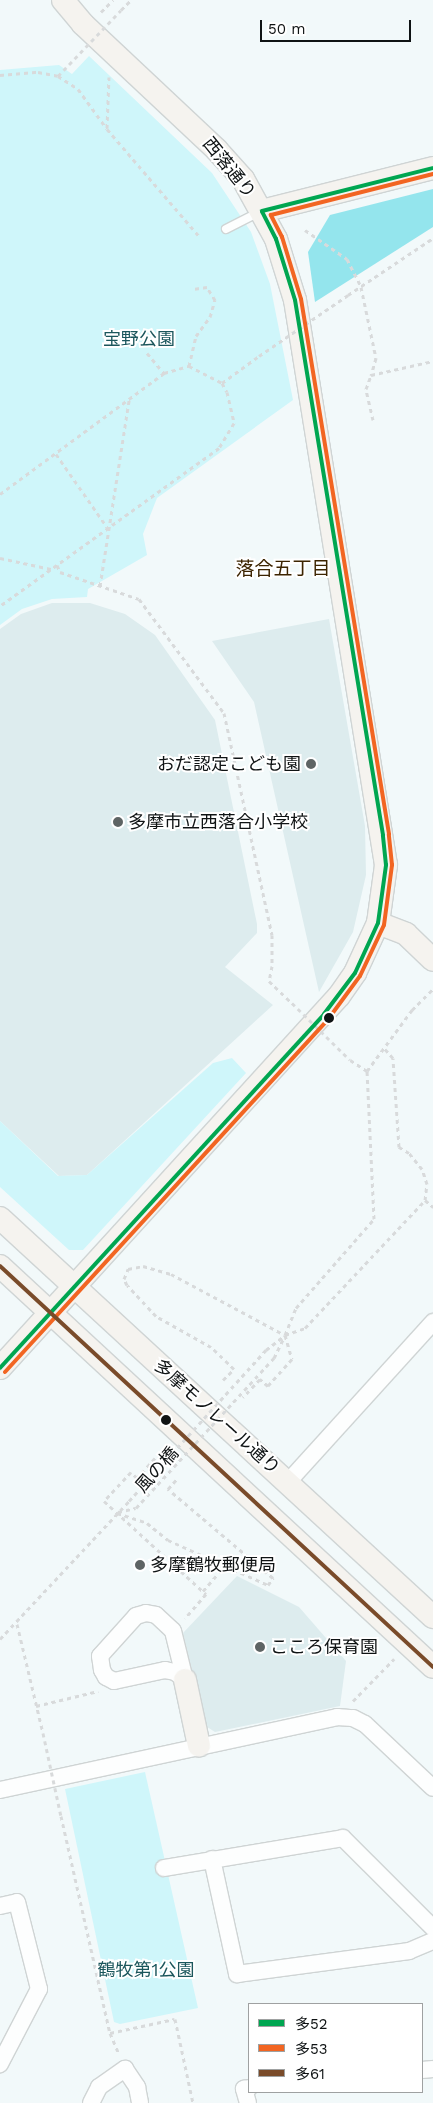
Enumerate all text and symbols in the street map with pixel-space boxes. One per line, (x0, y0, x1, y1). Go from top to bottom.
scale bar (263, 10, 414, 42)
text: 50 m (268, 20, 305, 38)
street label: 西落通り (198, 133, 260, 203)
park label: 宝野公園 (103, 328, 175, 350)
district label: 落合五丁目 (236, 558, 330, 580)
place label: おだ認定こども園 (157, 753, 301, 775)
marker: おだ認定こども園 (305, 758, 317, 770)
place label: 多摩市立西落合小学校 (128, 811, 308, 833)
marker: 多摩市立西落合小学校 (112, 816, 124, 828)
unlabelled marker (324, 1013, 334, 1023)
street label: 多摩モノレール通り (150, 1355, 284, 1479)
unlabelled marker (161, 1415, 171, 1425)
street label: 風の橋 (131, 1443, 183, 1497)
place label: 多摩鶴牧郵便局 (150, 1554, 276, 1576)
marker: 多摩鶴牧郵便局 (134, 1559, 146, 1571)
place label: こころ保育園 (270, 1636, 378, 1658)
marker: こころ保育園 (254, 1641, 266, 1653)
park label: 鶴牧第1公園 (97, 1959, 195, 1981)
legend (248, 2003, 423, 2093)
text: 多52 (295, 2015, 327, 2033)
text: 多53 (295, 2040, 327, 2058)
text: 多61 (295, 2065, 325, 2083)

